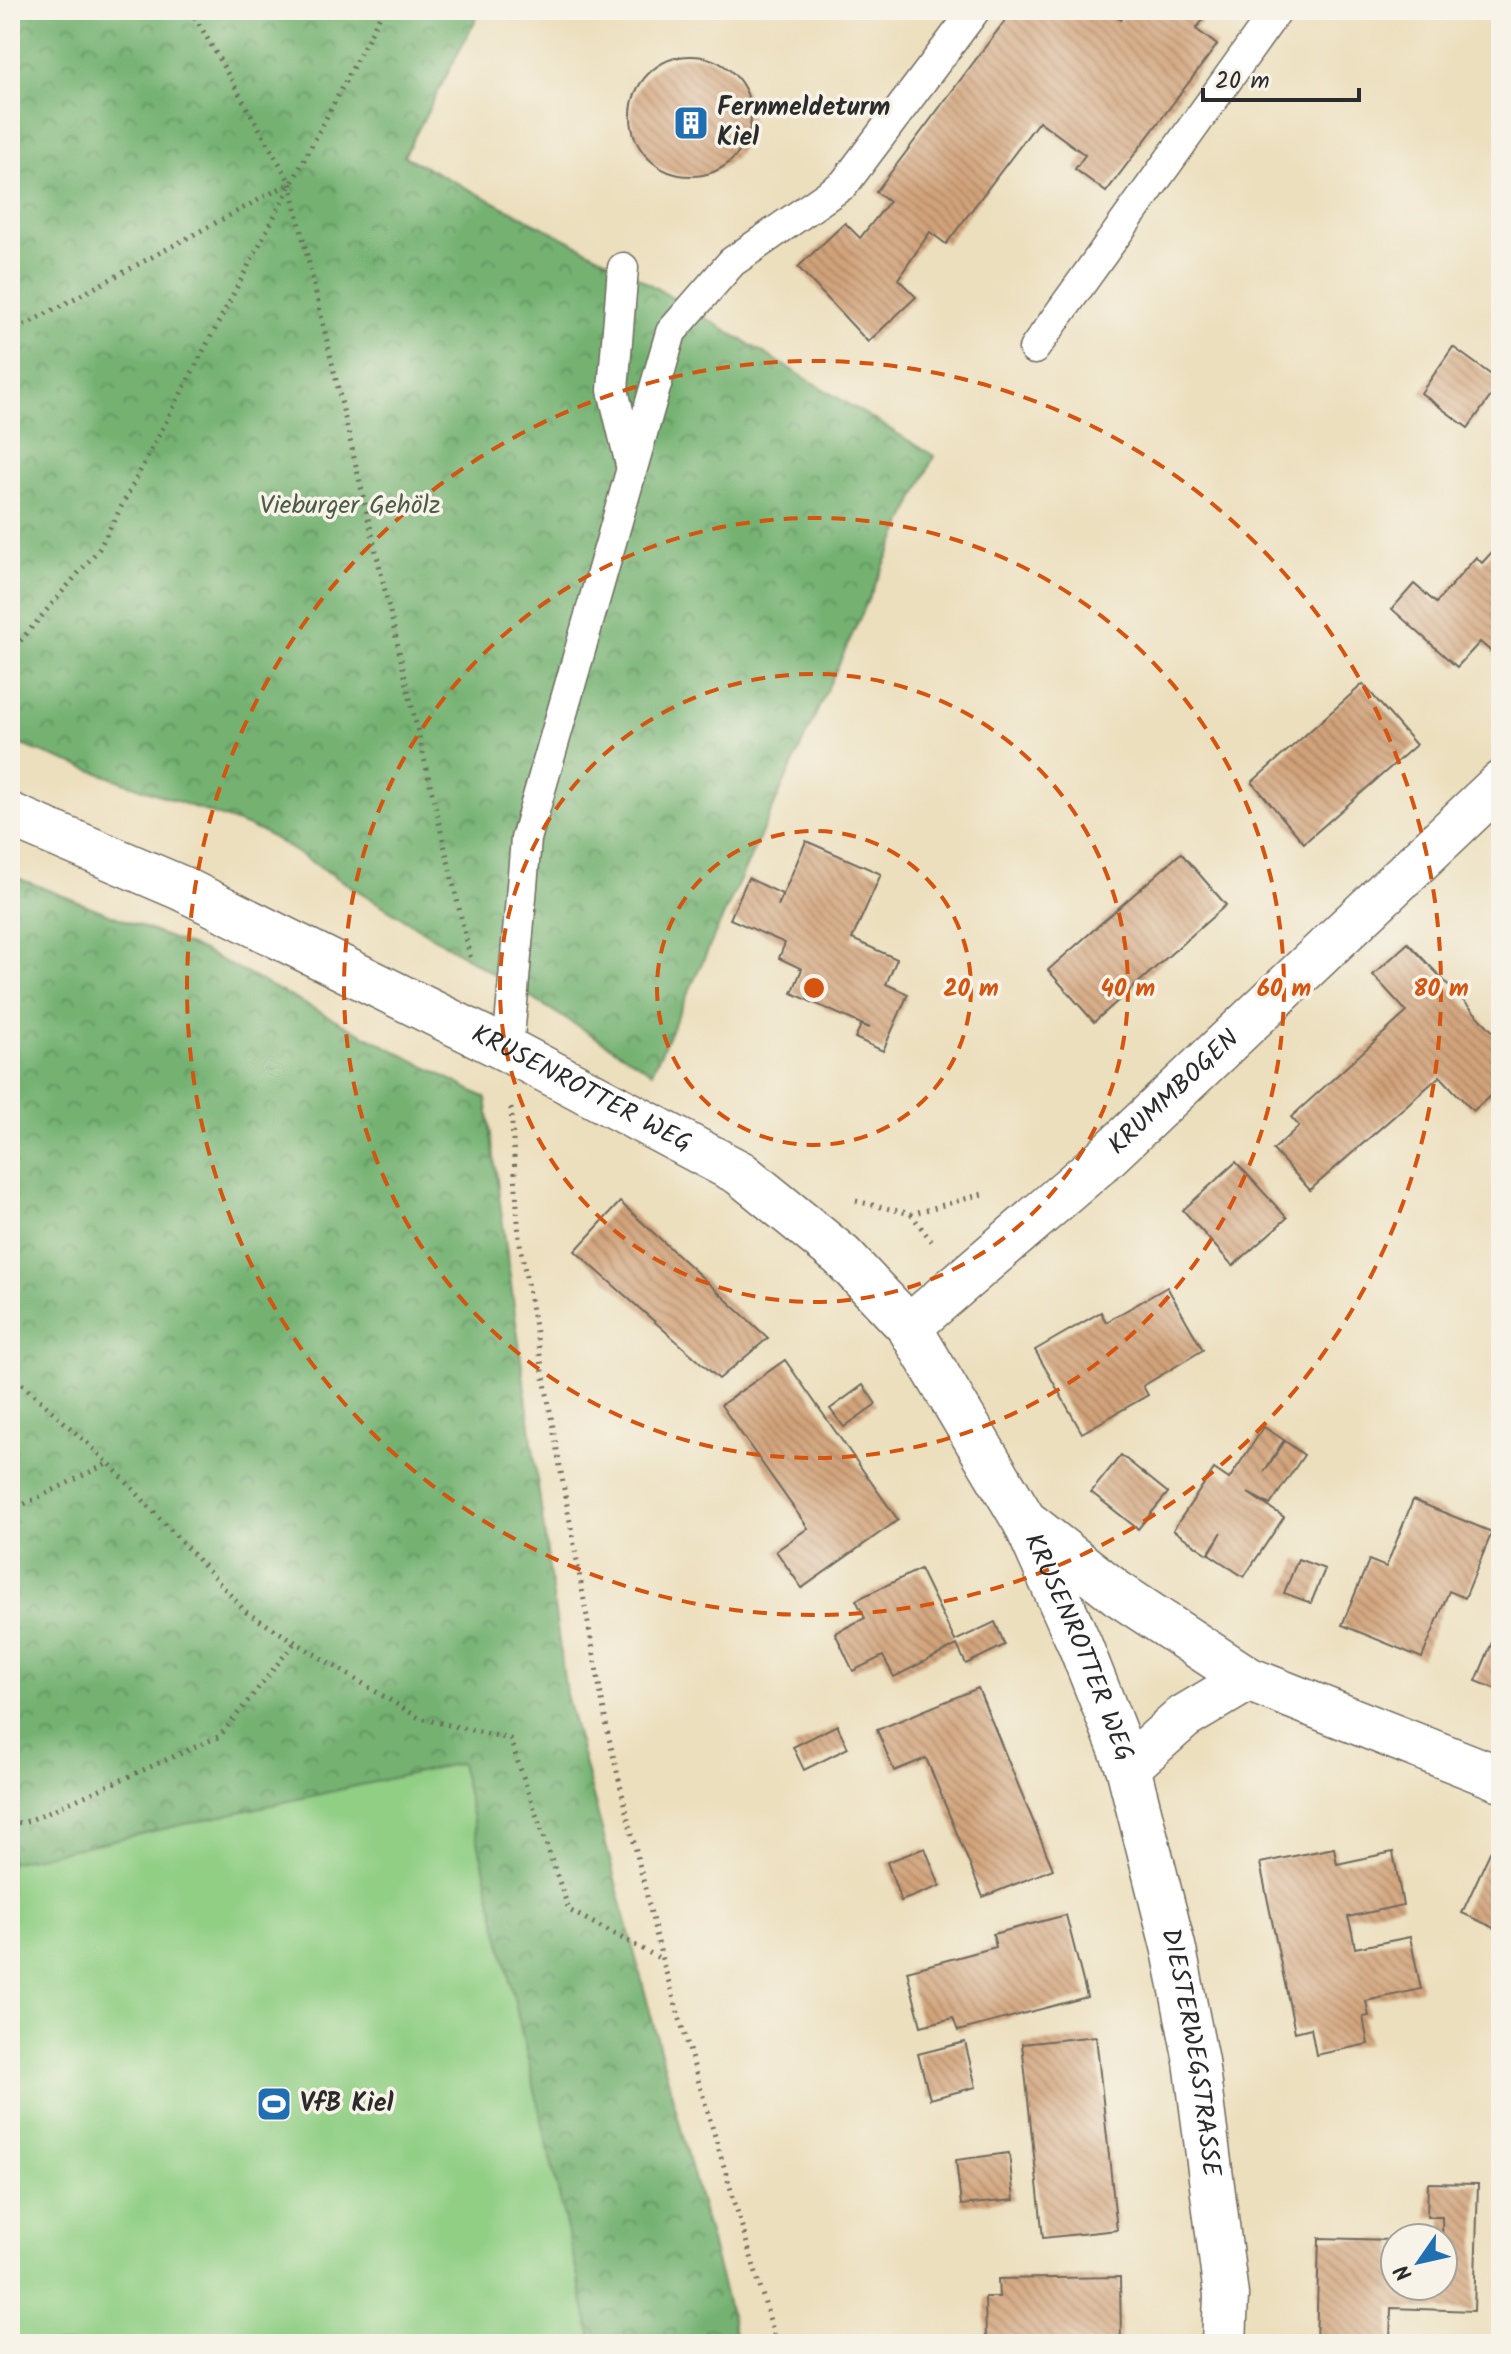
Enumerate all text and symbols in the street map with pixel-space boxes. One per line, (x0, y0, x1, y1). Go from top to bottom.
scale bar (1203, 52, 1359, 102)
text: 20 m (1215, 62, 1270, 101)
place label: Fernmeldeturm Kiel (717, 87, 890, 159)
building icon: Fernmeldeturm Kiel (672, 104, 710, 142)
park label: Vieburger Gehölz (260, 485, 440, 527)
text: 20 m (943, 970, 999, 1009)
text: 40 m (1101, 970, 1155, 1009)
text: 60 m (1257, 970, 1311, 1009)
text: 80 m (1413, 970, 1469, 1009)
centre of rings (800, 974, 828, 1002)
street label: KRUSENROTTER WEG (464, 1014, 699, 1165)
street label: KRUMMBOGEN (1099, 1019, 1250, 1166)
street label: KRUSENROTTER WEG (1012, 1527, 1145, 1768)
street label: DIESTERWEGSTRASSE (1148, 1924, 1232, 2180)
place label: VfB Kiel (300, 2083, 393, 2125)
sports icon: VfB Kiel (255, 2085, 293, 2123)
north arrow (1379, 2222, 1459, 2302)
text: N (1386, 2256, 1423, 2287)

